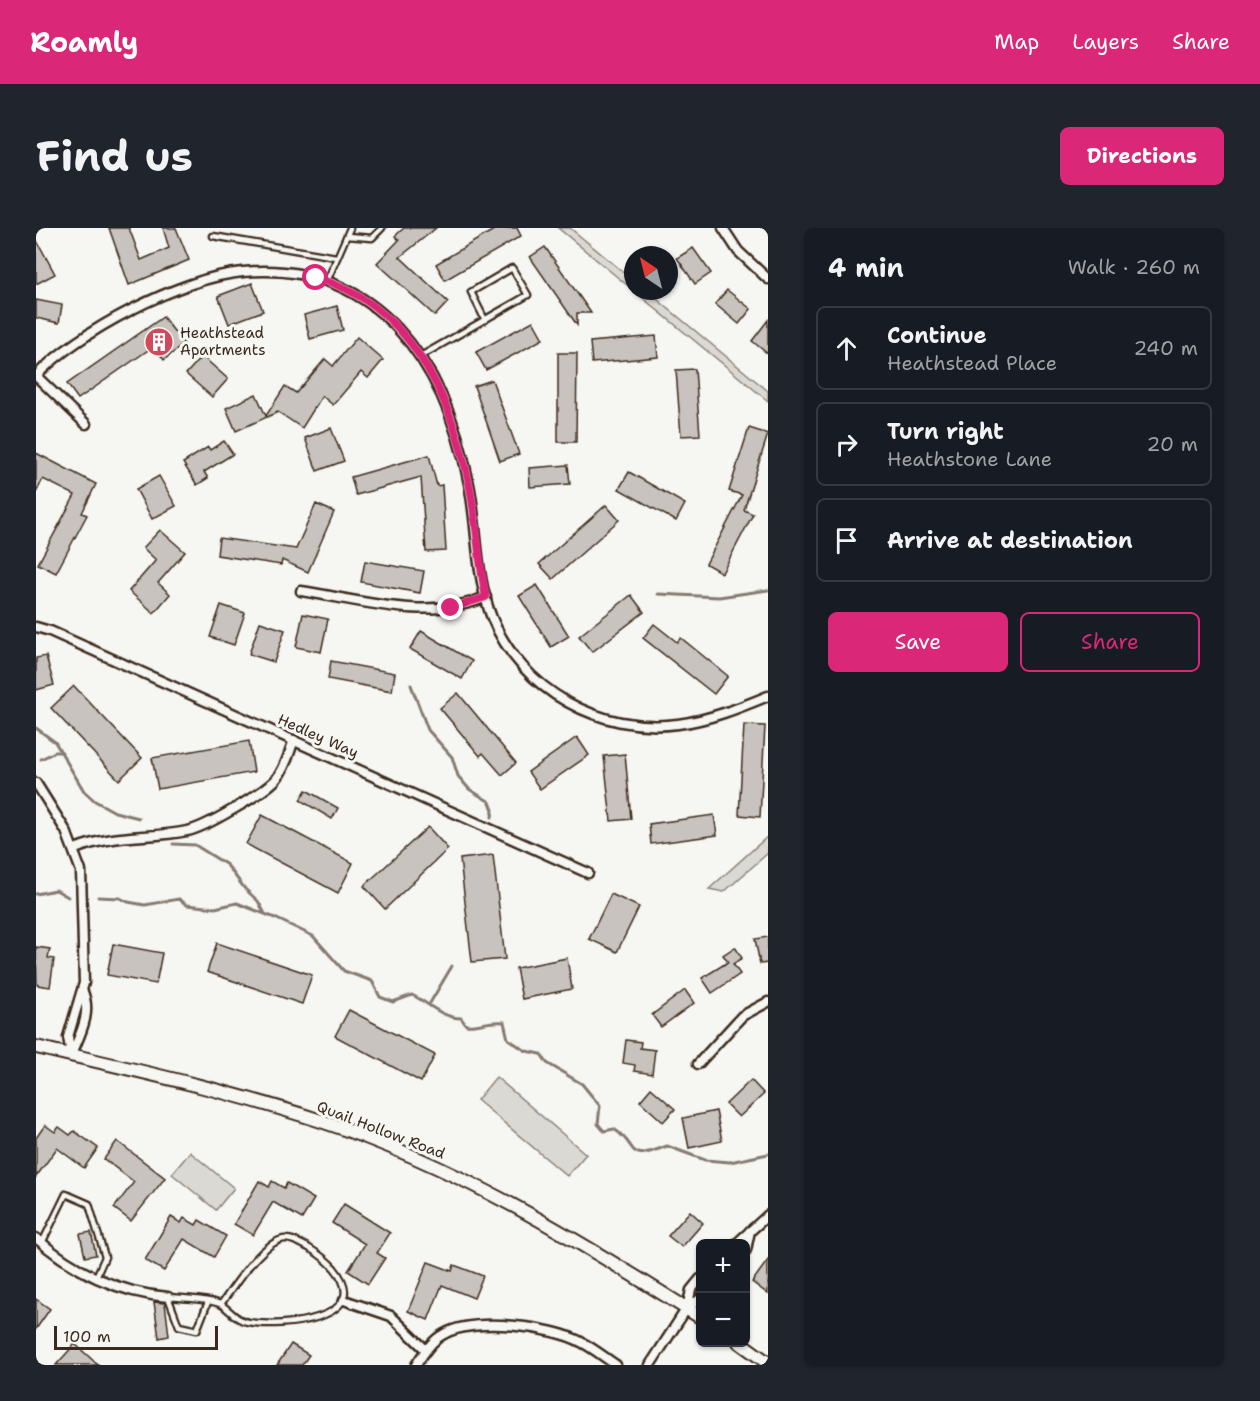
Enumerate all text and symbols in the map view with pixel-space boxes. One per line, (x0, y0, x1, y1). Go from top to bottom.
text: Roamly (30, 23, 138, 61)
text: Map (994, 28, 1039, 56)
text: Layers (1072, 28, 1139, 56)
text: Share (1172, 28, 1230, 56)
button: Directions (1060, 127, 1224, 185)
text: Find us (36, 128, 193, 184)
north arrow (624, 246, 678, 300)
text: 4 min (828, 250, 904, 285)
text: Walk · 260 m (1068, 254, 1200, 280)
route start (302, 264, 328, 290)
text: Continue (887, 321, 987, 350)
place label: Heathstead Apartments (180, 323, 266, 360)
building icon: Heathstead Apartments (143, 326, 175, 358)
icon: ahead (830, 332, 863, 365)
text: 240 m (1133, 335, 1198, 361)
text: Heathstead Place (887, 350, 1057, 376)
text: Turn right (887, 417, 1004, 446)
icon: right (830, 428, 863, 461)
text: 20 m (1147, 431, 1198, 457)
text: Heathstone Lane (887, 446, 1052, 472)
icon: arrive (830, 524, 863, 557)
text: Arrive at destination (887, 526, 1133, 555)
route end (437, 594, 463, 620)
button: Save (828, 612, 1008, 672)
button: Share (1020, 612, 1200, 672)
street label: Hedley Way (274, 709, 362, 763)
street label: Quail Hollow Road (314, 1096, 448, 1164)
map controls (696, 1239, 750, 1347)
button: + (696, 1239, 750, 1293)
button: − (696, 1293, 750, 1347)
scale bar (54, 1323, 218, 1350)
text: 100 m (63, 1326, 111, 1347)

